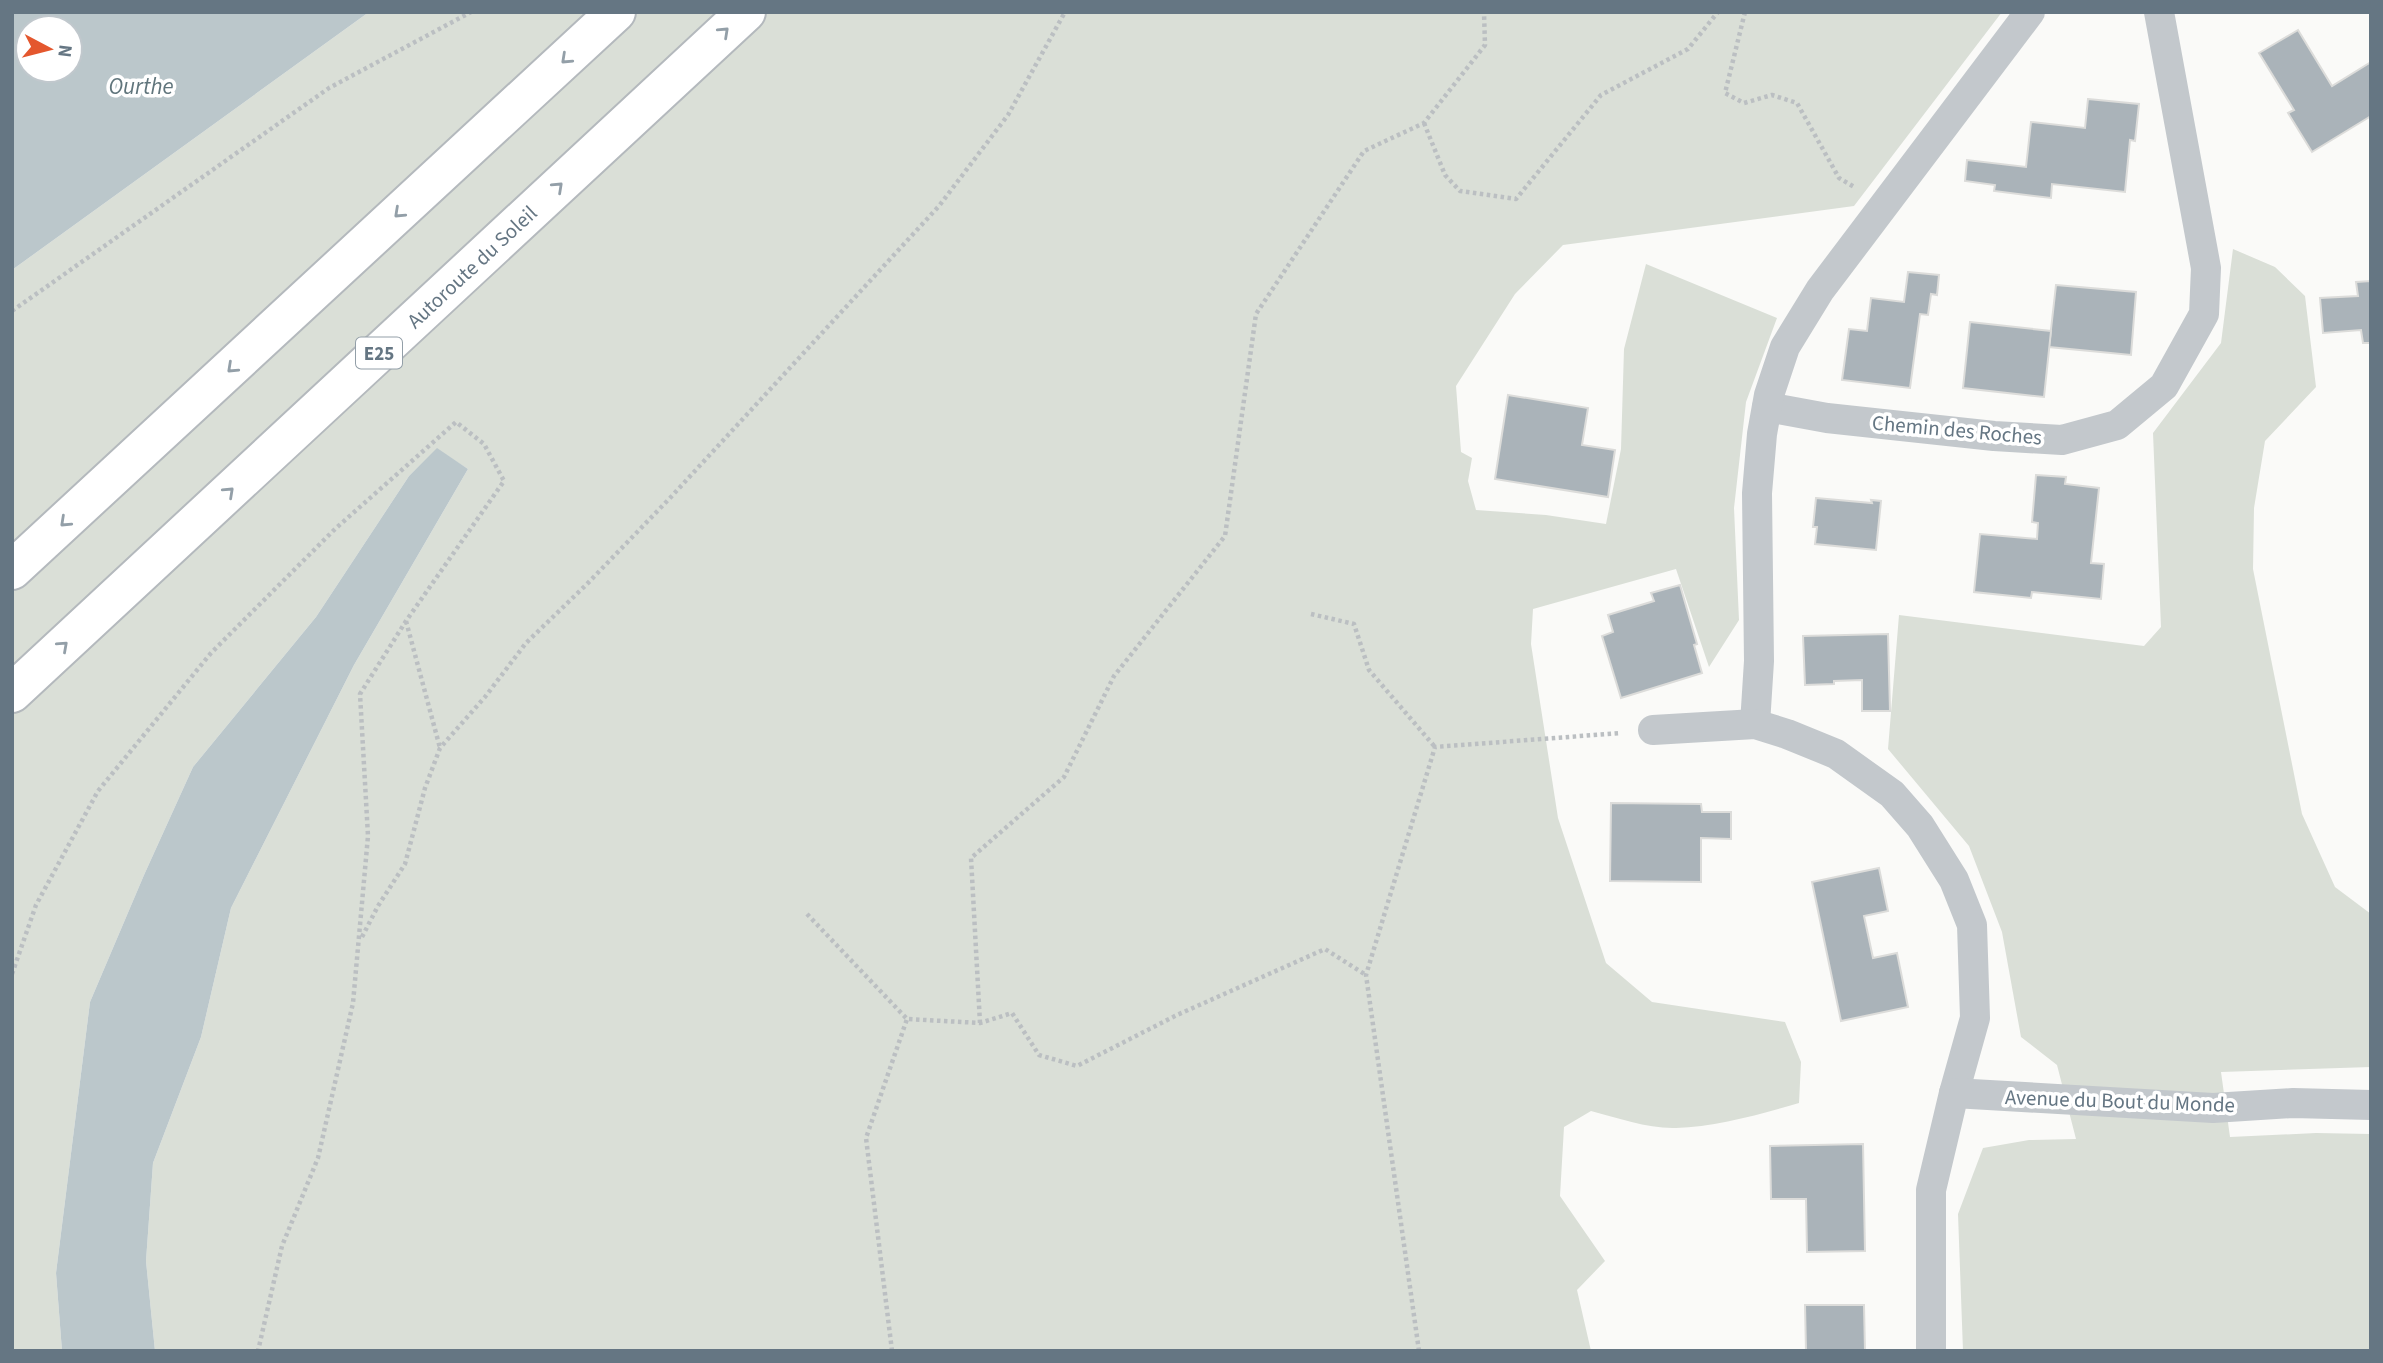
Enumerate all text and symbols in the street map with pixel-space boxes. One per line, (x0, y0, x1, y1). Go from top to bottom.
north arrow (14, 14, 84, 84)
one-way arrow (716, 28, 729, 40)
text: N (50, 43, 79, 59)
one-way arrow (561, 50, 574, 63)
water label: Ourthe (109, 70, 173, 103)
one-way arrow (550, 183, 563, 195)
street label: Autoroute du Soleil (400, 199, 544, 335)
one-way arrow (394, 205, 407, 218)
road number: E25 (356, 338, 402, 368)
one-way arrow (227, 359, 240, 372)
street label: Chemin des Roches (1871, 408, 2043, 452)
one-way arrow (221, 487, 234, 500)
one-way arrow (60, 514, 73, 526)
one-way arrow (55, 642, 68, 655)
street label: Avenue du Bout du Monde (2004, 1082, 2236, 1120)

